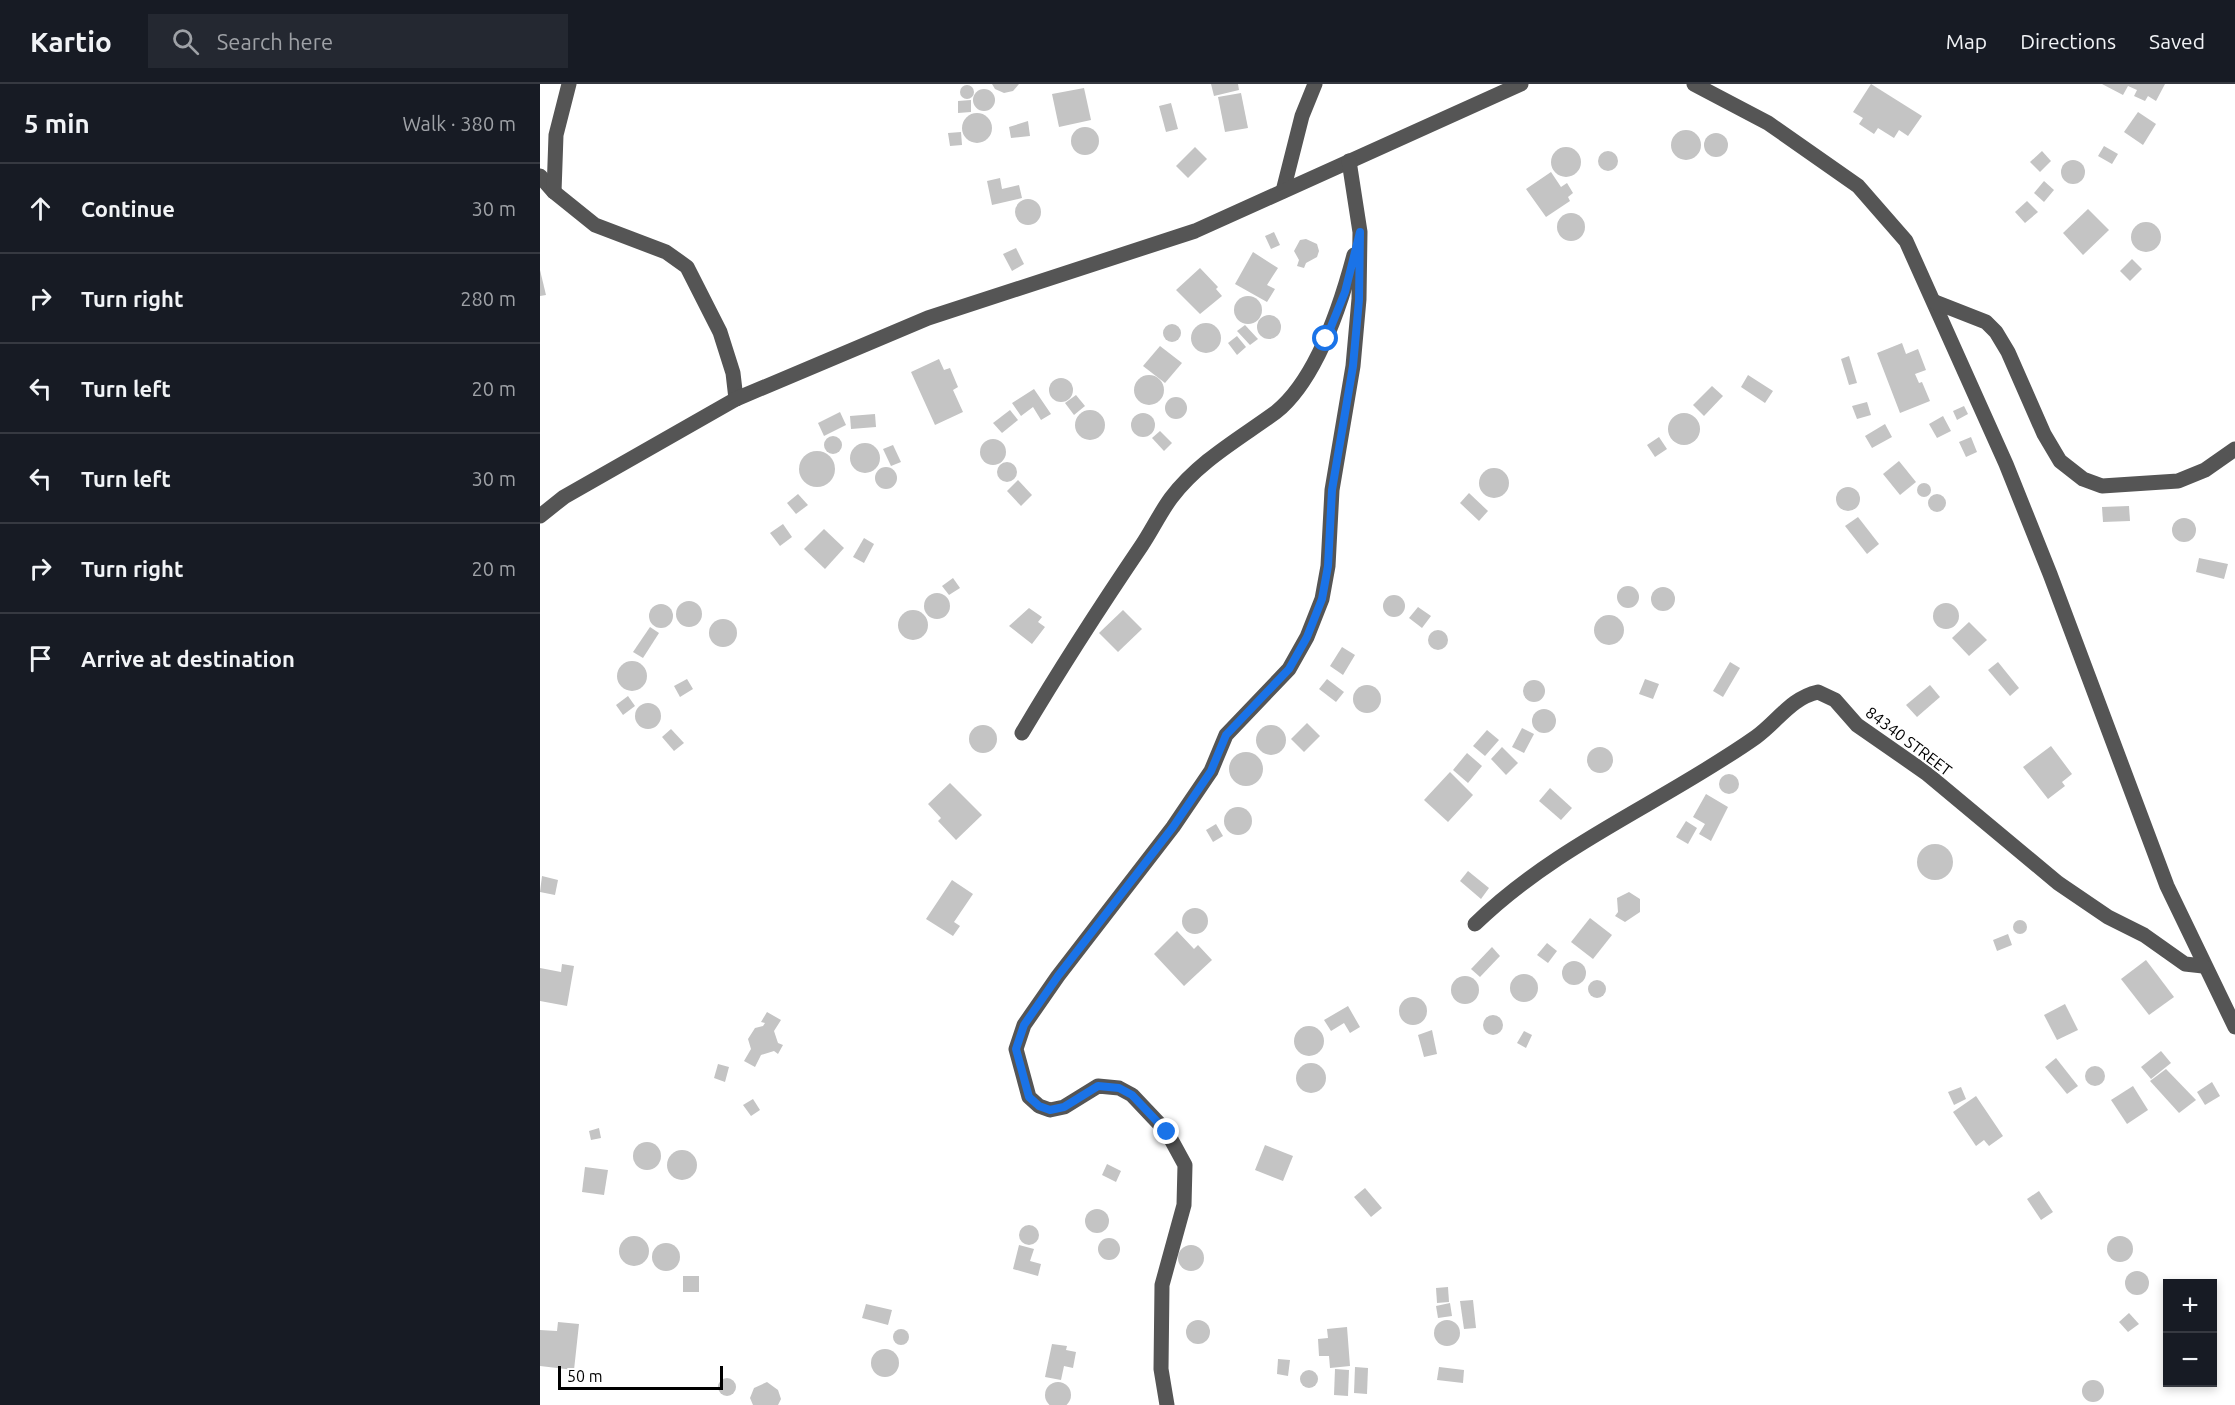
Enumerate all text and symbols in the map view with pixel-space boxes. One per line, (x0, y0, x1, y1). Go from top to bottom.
search box (148, 14, 568, 68)
icon: search (169, 25, 202, 58)
text: Kartio (30, 26, 112, 57)
text: Search here (217, 29, 333, 54)
text: Map (1946, 29, 1987, 53)
text: Directions (2020, 29, 2116, 53)
text: Saved (2149, 29, 2205, 53)
text: 5 min (24, 109, 90, 138)
text: Walk · 380 m (403, 112, 516, 135)
icon: ahead (24, 192, 57, 225)
text: Continue (81, 196, 175, 221)
text: 30 m (472, 197, 516, 220)
icon: right (24, 282, 57, 315)
text: Turn right (81, 286, 183, 311)
text: 280 m (460, 287, 516, 310)
route start (1312, 325, 1338, 351)
icon: left (24, 372, 57, 405)
text: Turn left (81, 376, 171, 401)
text: 20 m (472, 377, 516, 400)
icon: left (24, 462, 57, 495)
text: Turn left (81, 466, 171, 491)
text: 30 m (472, 467, 516, 490)
icon: right (24, 552, 57, 585)
text: Turn right (81, 556, 183, 581)
text: 20 m (472, 557, 516, 580)
icon: arrive (24, 642, 57, 675)
text: Arrive at destination (81, 646, 295, 671)
street label: 84340 STREET (1863, 703, 1956, 779)
route end (1153, 1118, 1179, 1144)
map controls (2163, 1279, 2217, 1387)
button: + (2163, 1279, 2217, 1333)
button: − (2163, 1333, 2217, 1387)
scale bar (558, 1363, 723, 1390)
text: 50 m (567, 1367, 603, 1385)

